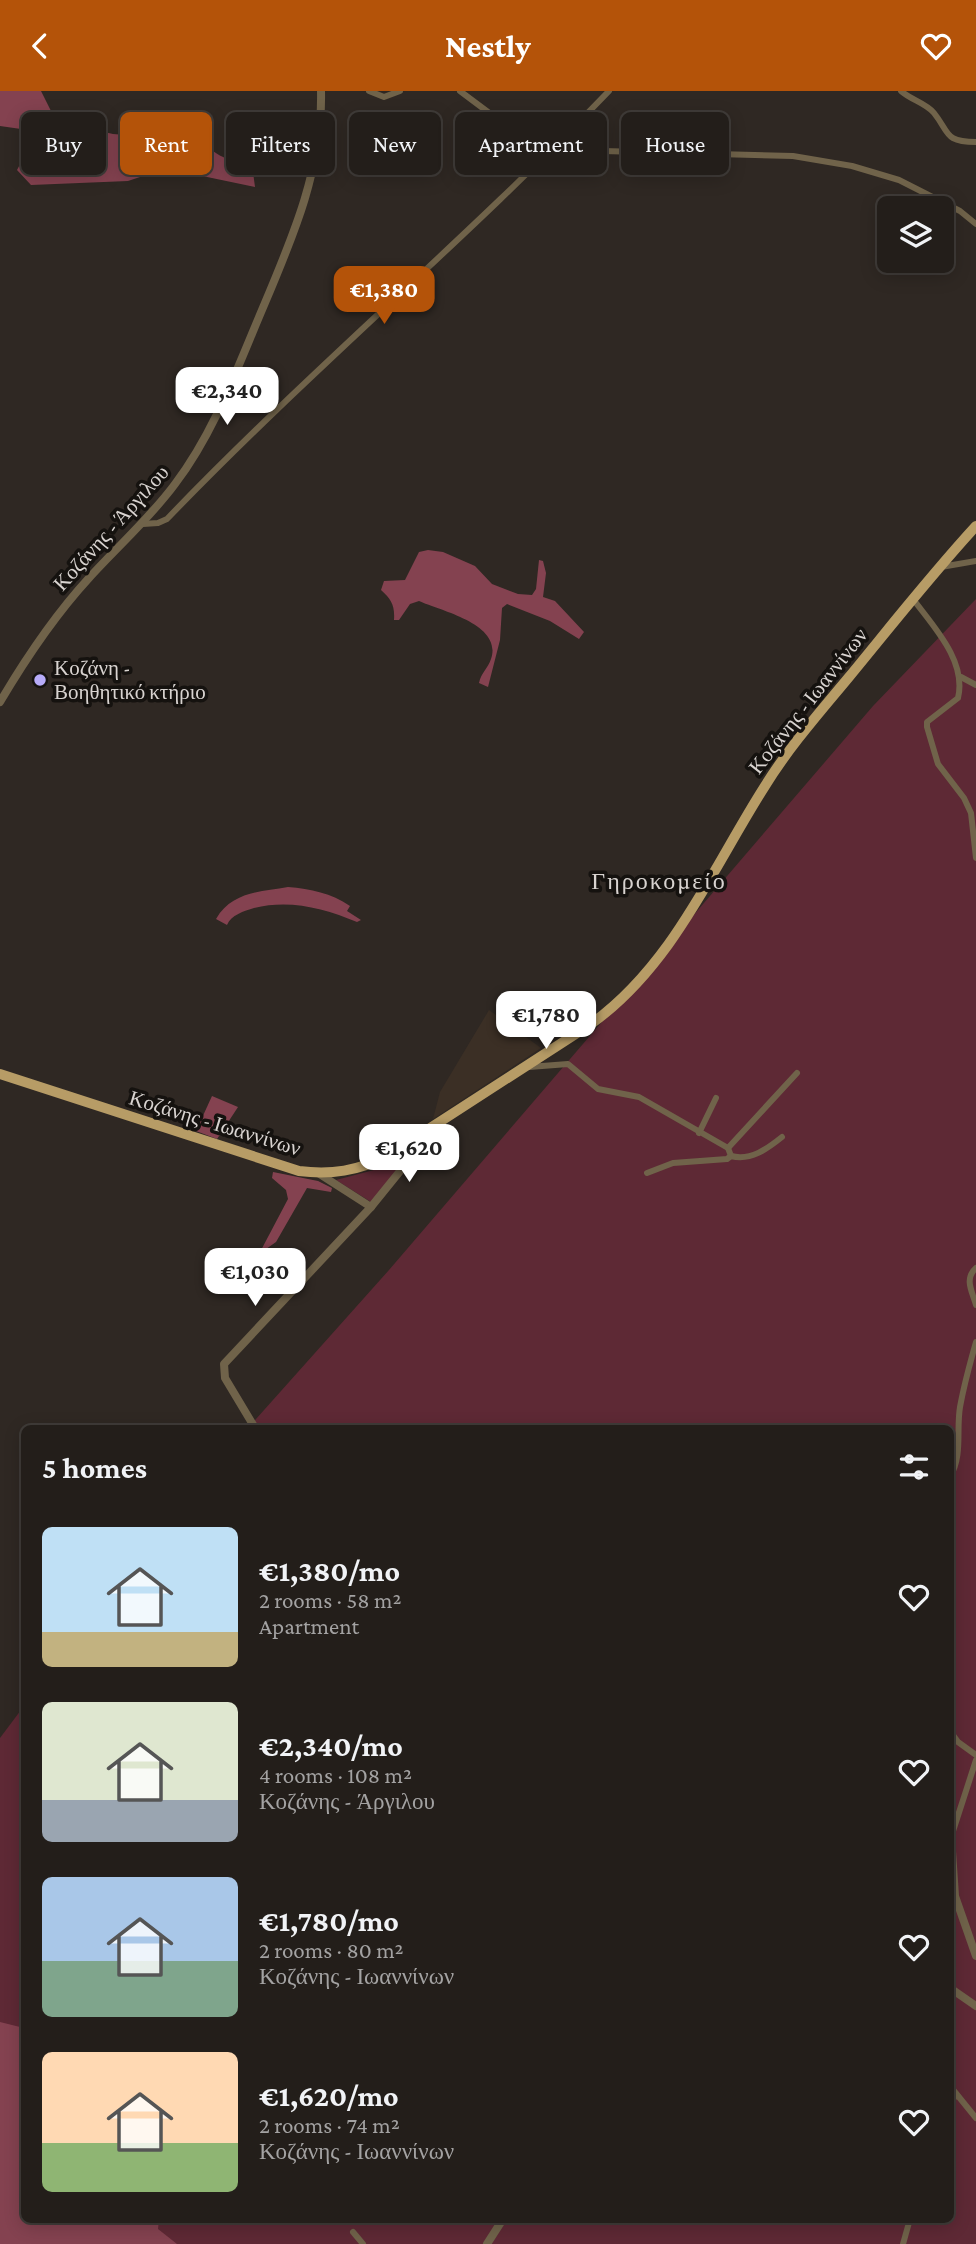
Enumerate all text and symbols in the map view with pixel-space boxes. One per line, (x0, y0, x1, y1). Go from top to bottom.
icon: back (21, 27, 59, 65)
icon: heart (917, 27, 955, 65)
text: Nestly (445, 28, 531, 64)
chip: Buy (21, 112, 106, 175)
chip: Rent (120, 112, 212, 175)
chip: Filters (226, 112, 335, 175)
chip: New (349, 112, 441, 175)
chip: Apartment (455, 112, 607, 175)
chip: House (621, 112, 729, 175)
map controls (877, 196, 954, 273)
button: layers (877, 196, 954, 273)
pin: €1,380 (327, 267, 441, 326)
text: €1,380 (350, 276, 418, 302)
pin: €2,340 (170, 367, 284, 427)
text: €2,340 (192, 377, 262, 403)
street label: Κοζάνης - Άργιλου (48, 460, 174, 596)
street label: Κοζάνης - Ιωαννίνων (744, 623, 872, 779)
place label: Κοζάνη - Βοηθητικό κτήριο (54, 656, 206, 704)
marker: Κοζάνη - Βοηθητικό κτήριο (32, 672, 48, 688)
district label: Γηροκομείο (591, 867, 727, 894)
pin: €1,780 (489, 991, 603, 1051)
text: €1,780 (512, 1001, 580, 1027)
street label: Κοζάνης - Ιωαννίνων (126, 1085, 304, 1161)
pin: €1,620 (352, 1125, 466, 1184)
text: €1,620 (375, 1134, 443, 1160)
pin: €1,030 (198, 1249, 312, 1308)
text: €1,030 (221, 1258, 289, 1284)
icon: filters (895, 1448, 933, 1486)
text: 5 homes (42, 1451, 147, 1484)
text: €1,380/mo (259, 1554, 400, 1587)
icon: home (98, 1555, 182, 1639)
icon: heart (895, 1578, 933, 1616)
text: 2 rooms · 58 m² (259, 1587, 401, 1613)
text: Apartment (259, 1613, 359, 1639)
text: €2,340/mo (259, 1729, 403, 1762)
icon: home (98, 1730, 182, 1814)
icon: heart (895, 1753, 933, 1791)
text: 4 rooms · 108 m² (259, 1762, 412, 1788)
text: Κοζάνης - Άργιλου (259, 1788, 435, 1814)
text: €1,780/mo (259, 1904, 399, 1937)
icon: home (98, 1905, 182, 1989)
icon: heart (895, 1928, 933, 1966)
text: 2 rooms · 80 m² (259, 1937, 404, 1963)
text: Κοζάνης - Ιωαννίνων (259, 1963, 454, 1989)
text: €1,620/mo (259, 2079, 399, 2112)
icon: home (98, 2080, 182, 2164)
icon: heart (895, 2103, 933, 2141)
text: 2 rooms · 74 m² (259, 2112, 400, 2138)
text: Κοζάνης - Ιωαννίνων (259, 2138, 454, 2164)

